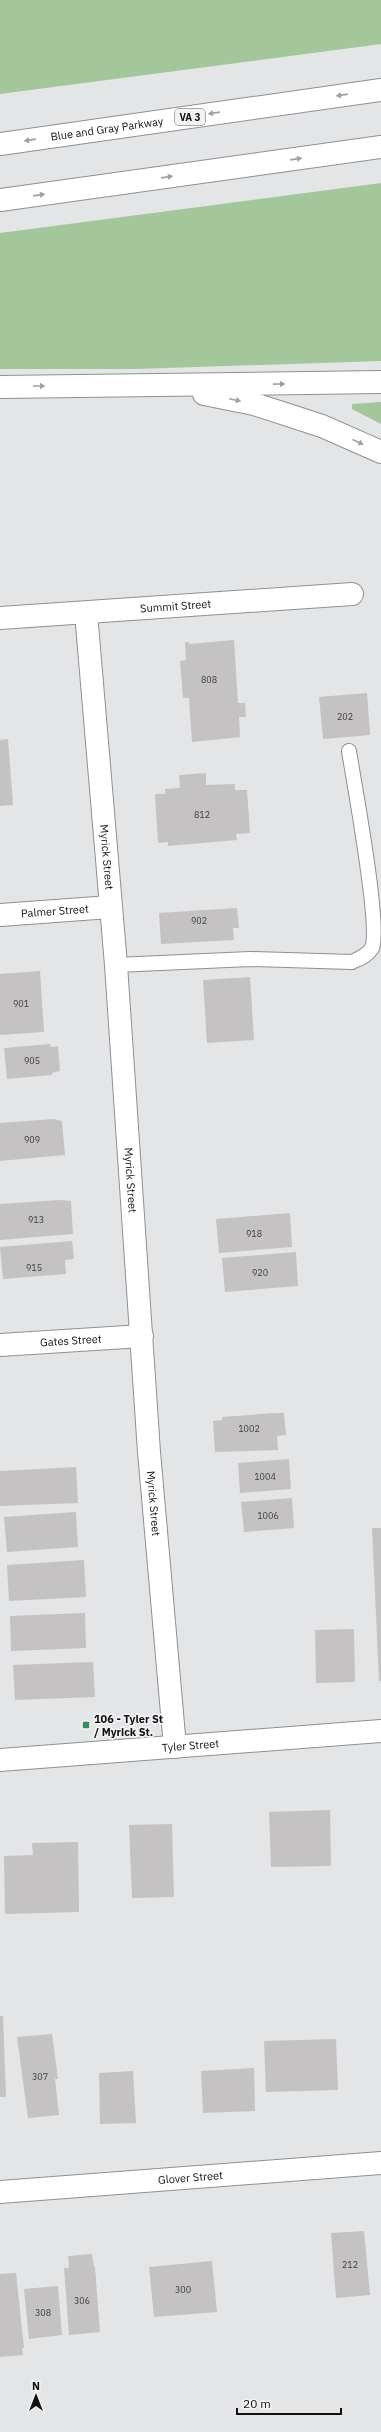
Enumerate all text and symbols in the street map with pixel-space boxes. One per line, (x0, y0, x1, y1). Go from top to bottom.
one-way arrow (336, 92, 348, 98)
road number: VA 3 (175, 109, 205, 125)
one-way arrow (208, 110, 220, 116)
street label: Blue and Gray Parkway (50, 114, 165, 144)
one-way arrow (24, 137, 36, 143)
one-way arrow (290, 156, 302, 162)
one-way arrow (161, 174, 173, 180)
one-way arrow (33, 192, 45, 198)
one-way arrow (273, 380, 285, 387)
one-way arrow (33, 383, 46, 389)
one-way arrow (229, 398, 242, 404)
one-way arrow (353, 439, 364, 445)
street label: Summit Street (140, 597, 212, 615)
house number: 808 (201, 674, 217, 685)
house number: 202 (337, 711, 353, 722)
house number: 812 (194, 809, 210, 820)
street label: Myrick Street (97, 824, 117, 890)
street label: Palmer Street (20, 902, 89, 920)
house number: 902 (191, 915, 207, 926)
house number: 901 (13, 998, 29, 1009)
house number: 905 (24, 1055, 40, 1066)
house number: 909 (24, 1134, 40, 1145)
street label: Myrick Street (121, 1147, 140, 1213)
house number: 913 (28, 1214, 44, 1225)
house number: 918 (246, 1228, 262, 1239)
house number: 915 (26, 1262, 42, 1273)
house number: 920 (252, 1267, 268, 1278)
street label: Gates Street (40, 1332, 102, 1349)
house number: 1002 (238, 1423, 260, 1434)
street label: Myrick Street (144, 1470, 163, 1537)
house number: 1004 (254, 1471, 276, 1482)
house number: 1006 (257, 1510, 279, 1521)
place label: 106 - Tyler St / Myrick St. (94, 1712, 163, 1739)
marker: 106 - Tyler St / Myrick St. (81, 1720, 91, 1730)
street label: Tyler Street (161, 1736, 220, 1755)
house number: 307 (32, 2071, 48, 2082)
street label: Glover Street (158, 2168, 224, 2187)
house number: 212 (342, 2259, 358, 2270)
house number: 300 (175, 2284, 191, 2295)
house number: 306 (74, 2295, 90, 2306)
house number: 308 (35, 2307, 51, 2318)
north arrow (16, 2376, 56, 2416)
text: N (32, 2379, 40, 2393)
scale bar (237, 2390, 341, 2416)
text: 20 m (243, 2396, 271, 2411)

